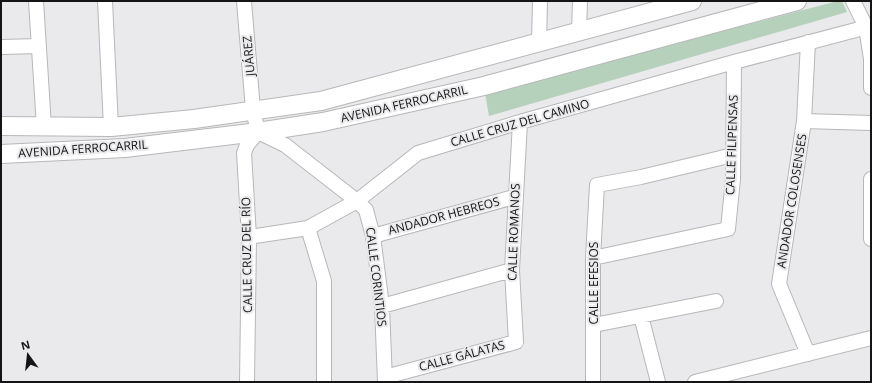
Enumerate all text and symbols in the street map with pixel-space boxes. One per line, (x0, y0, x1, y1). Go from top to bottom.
street label: JUÁREZ (238, 35, 259, 78)
street label: AVENIDA FERROCARRIL (339, 81, 469, 126)
street label: CALLE CRUZ DEL CAMINO (449, 95, 591, 150)
street label: CALLE FILIPENSAS (721, 95, 742, 195)
street label: ANDADOR COLOSENSES (772, 132, 811, 269)
street label: AVENIDA FERROCARRIL (18, 135, 148, 162)
street label: CALLE ROMANOS (503, 183, 524, 281)
street label: ANDADOR HEBREOS (386, 192, 501, 239)
street label: CALLE CRUZ DEL RÍO (237, 197, 256, 313)
street label: CALLE CORINTIOS (362, 226, 391, 328)
street label: CALLE EFESIOS (585, 242, 602, 324)
north arrow (8, 335, 48, 375)
text: N (19, 336, 32, 353)
street label: CALLE GÁLATAS (417, 336, 507, 375)

